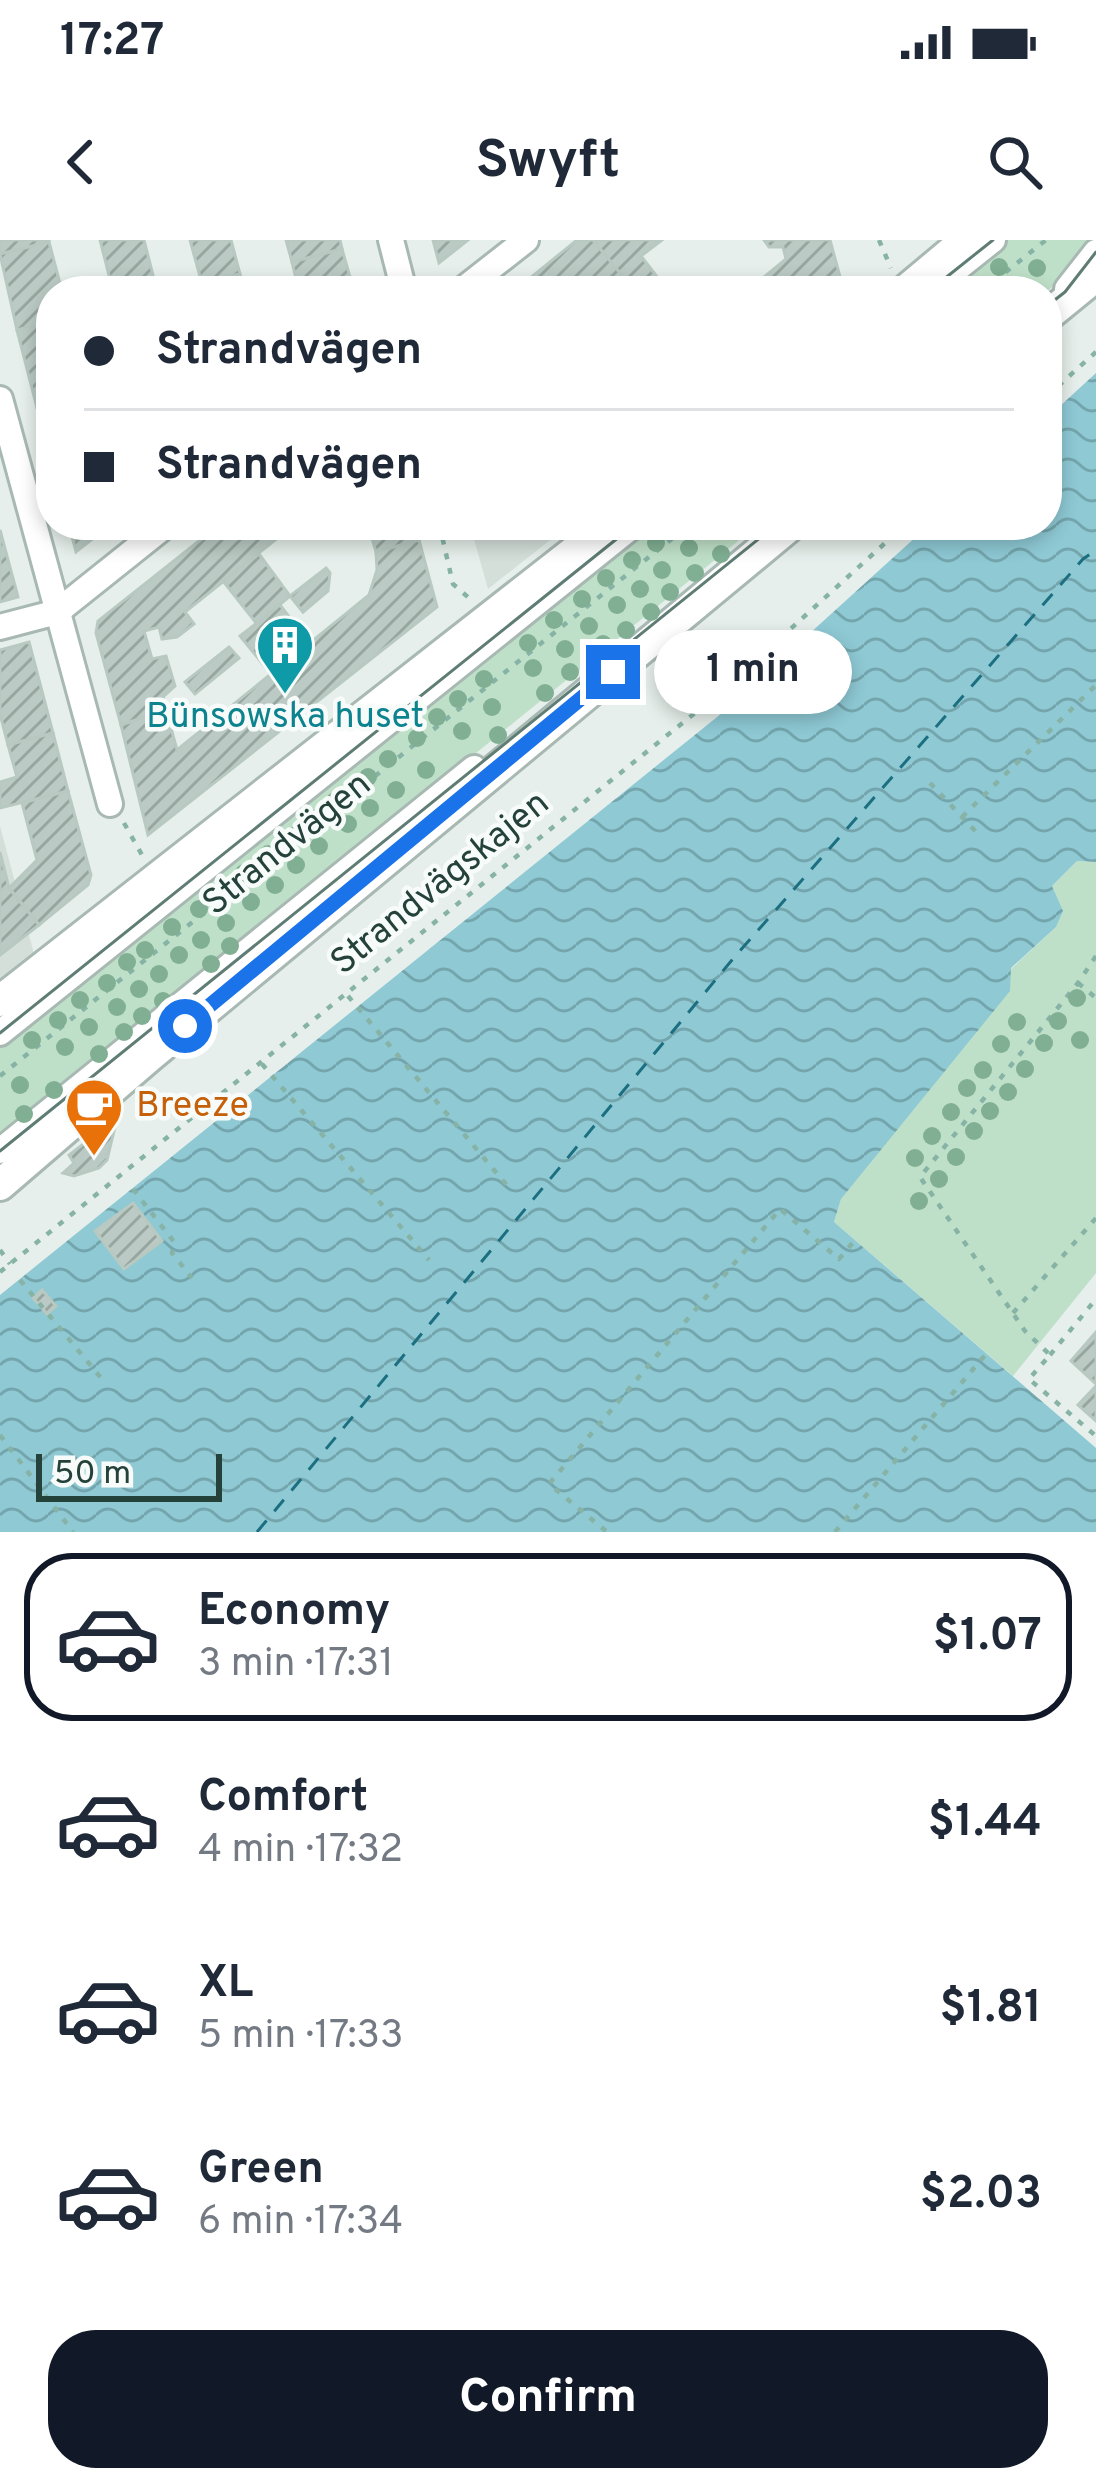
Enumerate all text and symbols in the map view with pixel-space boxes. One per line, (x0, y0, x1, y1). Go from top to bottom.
text: 17:27 (60, 14, 164, 71)
text: Swyft (476, 128, 620, 197)
icon: back (48, 129, 114, 195)
icon: search (982, 129, 1048, 195)
text: Strandvägen (156, 323, 422, 380)
text: Strandvägen (156, 438, 422, 495)
building icon: Bünsowska huset (254, 614, 316, 696)
callout: 1 min (655, 630, 853, 714)
route end (586, 645, 640, 699)
text: 1 min (706, 647, 800, 696)
place label: Bünsowska huset (146, 695, 424, 741)
street label: Strandvägen (194, 763, 382, 927)
street label: Strandvägskajen (322, 782, 560, 986)
route start (158, 999, 212, 1053)
cafe icon: Breeze (63, 1076, 125, 1158)
place label: Breeze (136, 1084, 249, 1130)
scale bar (36, 1448, 222, 1501)
text: 50 m (54, 1454, 131, 1496)
icon: car (54, 1583, 162, 1691)
text: Economy (198, 1584, 390, 1641)
text: $1.07 (933, 1609, 1042, 1666)
text: 3 min · 17:31 (198, 1641, 394, 1690)
icon: car (54, 1769, 162, 1877)
text: Comfort (198, 1770, 368, 1827)
text: $1.44 (928, 1795, 1042, 1852)
text: 4 min · 17:32 (198, 1827, 403, 1876)
icon: car (54, 1955, 162, 2063)
text: XL (198, 1956, 253, 2013)
text: $1.81 (939, 1981, 1042, 2038)
text: 5 min · 17:33 (198, 2013, 404, 2062)
icon: car (54, 2141, 162, 2249)
text: Green (198, 2142, 324, 2199)
text: $2.03 (920, 2167, 1042, 2224)
text: 6 min · 17:34 (198, 2199, 403, 2248)
button: Confirm (48, 2330, 1048, 2468)

